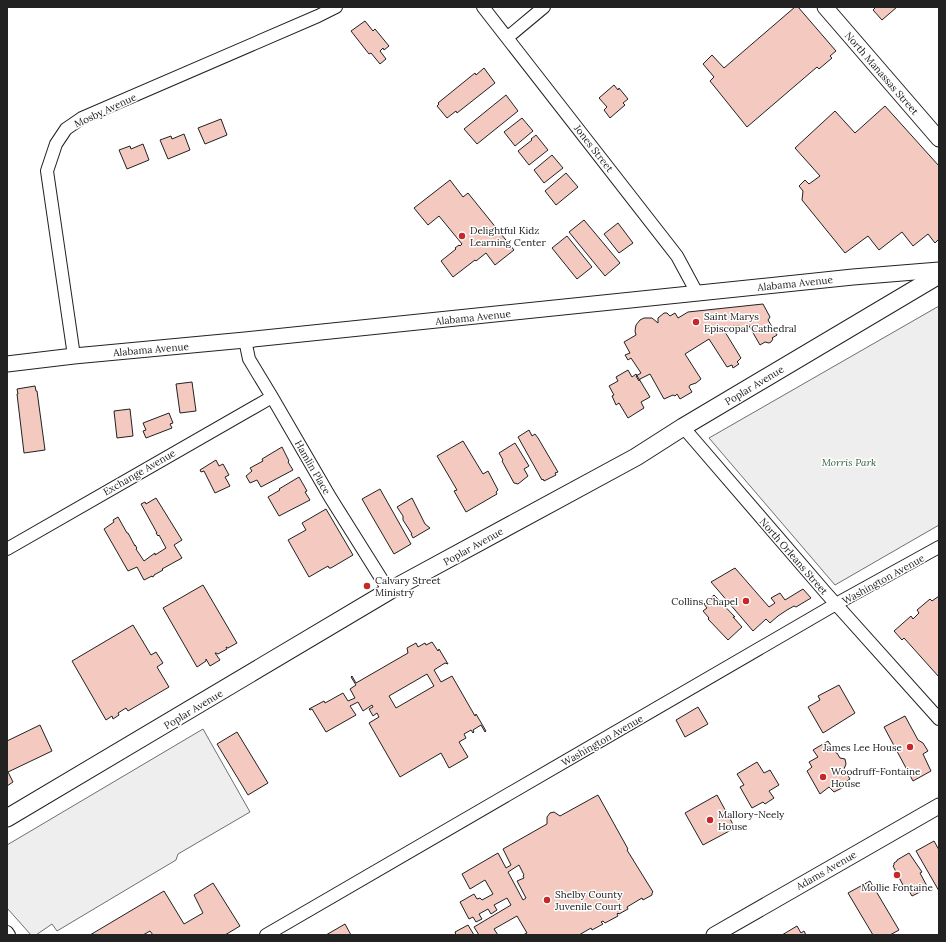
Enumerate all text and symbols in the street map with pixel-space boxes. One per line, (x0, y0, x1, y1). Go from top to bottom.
street label: North Manassas Street (842, 29, 921, 118)
street label: Mosby Avenue (72, 90, 139, 131)
street label: Jones Street (570, 121, 616, 175)
place label: Delightful Kidz Learning Center (470, 224, 546, 249)
marker: Delightful Kidz Learning Center (457, 231, 467, 241)
street label: Alabama Avenue (756, 273, 834, 294)
street label: Alabama Avenue (434, 307, 512, 328)
place label: Saint Marys Episcopal Cathedral (704, 310, 797, 335)
marker: Saint Marys Episcopal Cathedral (691, 317, 701, 327)
street label: Alabama Avenue (112, 340, 190, 359)
street label: Poplar Avenue (722, 362, 787, 408)
street label: Hamlin Place (292, 438, 334, 497)
street label: Exchange Avenue (101, 446, 178, 498)
park label: Morris Park (822, 456, 876, 469)
street label: North Orleans Street (757, 515, 831, 597)
street label: Poplar Avenue (441, 524, 506, 568)
street label: Washington Avenue (840, 551, 927, 607)
place label: Calvary Street Ministry (375, 574, 441, 599)
marker: Calvary Street Ministry (362, 581, 372, 591)
place label: Collins Chapel (671, 595, 738, 608)
marker: Collins Chapel (741, 596, 751, 606)
street label: Poplar Avenue (161, 686, 226, 732)
street label: Washington Avenue (559, 711, 646, 769)
place label: James Lee House (822, 741, 903, 754)
marker: James Lee House (905, 742, 915, 752)
place label: Woodruff-Fontaine House (831, 765, 921, 790)
marker: Woodruff-Fontaine House (818, 772, 828, 782)
place label: Mallory-Neely House (718, 808, 785, 833)
marker: Mallory-Neely House (705, 815, 715, 825)
street label: Adams Avenue (793, 848, 859, 893)
marker: Mollie Fontaine (892, 870, 902, 880)
place label: Mollie Fontaine (861, 881, 933, 894)
place label: Shelby County Juvenile Court (554, 888, 623, 913)
marker: Shelby County Juvenile Court (542, 895, 552, 905)

